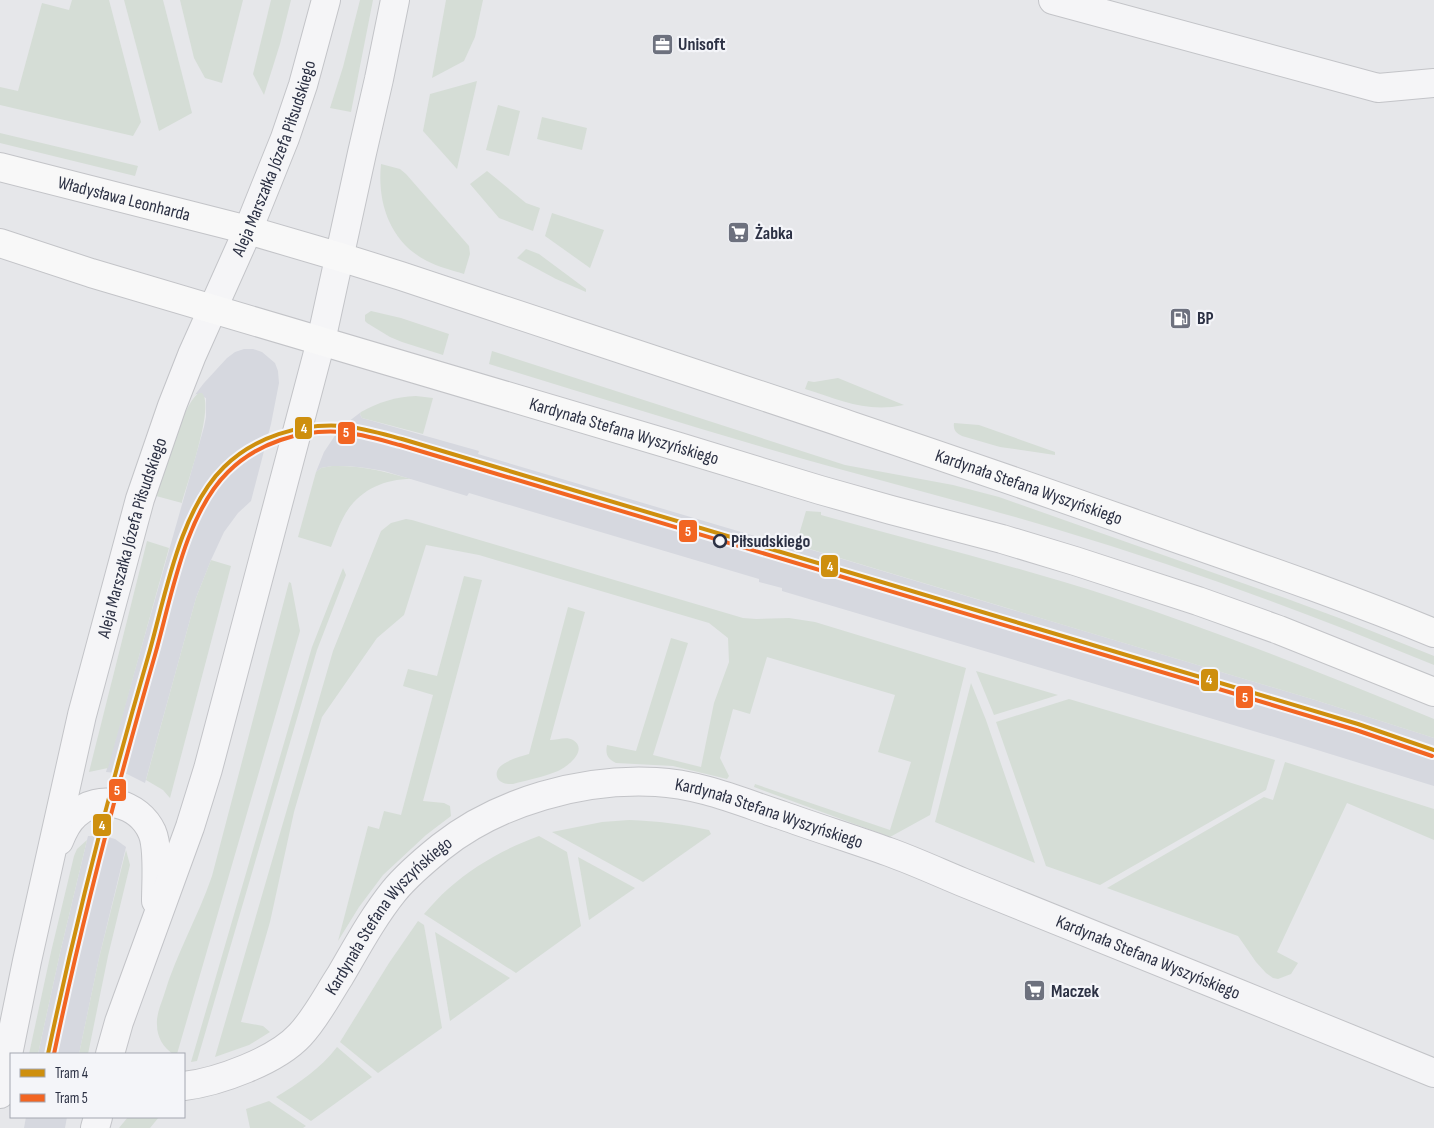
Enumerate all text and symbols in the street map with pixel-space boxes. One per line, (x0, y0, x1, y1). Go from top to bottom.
office icon: Unisoft (650, 32, 674, 56)
place label: Unisoft (678, 34, 726, 55)
street label: Aleja Marszałka Józefa Piłsudskiego (227, 58, 320, 260)
street label: Władysława Leonharda (56, 172, 192, 226)
supermarket icon: Żabka (727, 221, 751, 245)
place label: Żabka (755, 223, 793, 244)
fuel station icon: BP (1169, 306, 1193, 330)
place label: BP (1197, 308, 1214, 329)
street label: Kardynała Stefana Wyszyńskiego (527, 393, 721, 470)
line badge: 4 (294, 416, 313, 440)
text: 4 (301, 420, 308, 437)
line badge: 5 (337, 421, 356, 445)
text: 5 (343, 424, 349, 441)
street label: Aleja Marszałka Józefa Piłsudskiego (93, 435, 171, 641)
street label: Kardynała Stefana Wyszyńskiego (932, 445, 1125, 529)
line badge: 5 (678, 519, 698, 543)
text: 5 (685, 523, 691, 540)
place label: Piłsudskiego (731, 531, 810, 552)
marker: Piłsudskiego (713, 534, 727, 548)
line badge: 4 (820, 554, 839, 578)
text: 4 (827, 558, 834, 575)
line badge: 4 (1200, 668, 1219, 692)
text: 4 (1206, 671, 1213, 688)
line badge: 5 (1235, 685, 1254, 709)
text: 5 (1242, 689, 1248, 706)
street label: Kardynała Stefana Wyszyńskiego (673, 774, 866, 853)
line badge: 5 (108, 778, 127, 802)
text: 5 (114, 782, 120, 799)
line badge: 4 (92, 813, 112, 837)
text: 4 (99, 817, 106, 834)
street label: Kardynała Stefana Wyszyńskiego (321, 832, 456, 999)
street label: Kardynała Stefana Wyszyńskiego (1053, 911, 1243, 1004)
supermarket icon: Maczek (1023, 979, 1047, 1003)
place label: Maczek (1051, 981, 1100, 1002)
legend (10, 1053, 185, 1118)
text: Tram 4 (55, 1064, 88, 1083)
text: Tram 5 (55, 1089, 88, 1108)

